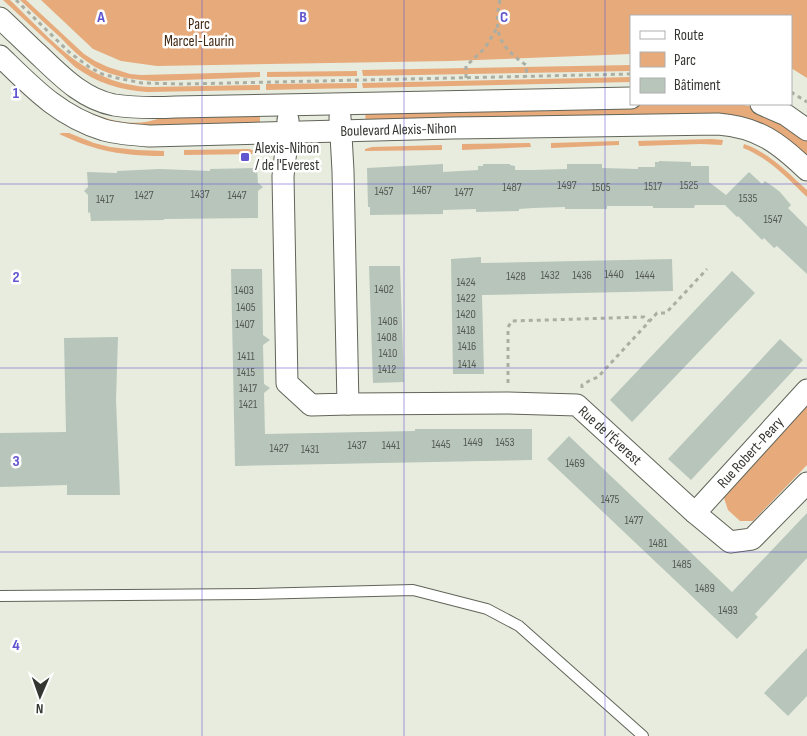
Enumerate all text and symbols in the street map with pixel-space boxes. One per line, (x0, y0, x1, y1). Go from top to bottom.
text: A (96, 8, 105, 27)
text: B (299, 8, 307, 27)
text: C (500, 8, 508, 27)
park label: Parc Marcel-Laurin (164, 15, 234, 51)
legend (630, 15, 792, 105)
text: Route (674, 26, 704, 45)
text: Parc (674, 51, 696, 70)
text: Bâtiment (674, 76, 721, 95)
text: 1 (13, 84, 20, 103)
street label: Boulevard Alexis-Nihon (340, 118, 457, 140)
place label: Alexis-Nihon / de l'Everest (254, 139, 320, 175)
marker: Alexis-Nihon / de l'Everest (239, 151, 251, 163)
house number: 1497 (557, 178, 577, 193)
house number: 1525 (680, 178, 699, 193)
house number: 1517 (644, 179, 662, 194)
house number: 1487 (502, 180, 522, 195)
house number: 1505 (591, 180, 611, 195)
house number: 1467 (412, 183, 432, 198)
house number: 1457 (375, 184, 394, 199)
house number: 1477 (455, 185, 474, 200)
house number: 1437 (190, 187, 210, 202)
house number: 1427 (134, 188, 154, 203)
house number: 1447 (228, 188, 247, 203)
house number: 1535 (739, 191, 758, 206)
house number: 1417 (96, 192, 114, 207)
house number: 1547 (764, 212, 783, 227)
house number: 1440 (604, 267, 624, 282)
text: 2 (12, 268, 20, 287)
house number: 1432 (540, 268, 560, 283)
house number: 1436 (572, 268, 592, 283)
house number: 1444 (635, 268, 655, 283)
house number: 1428 (506, 269, 526, 284)
house number: 1424 (456, 275, 476, 290)
house number: 1402 (374, 282, 394, 297)
house number: 1403 (234, 283, 254, 298)
house number: 1422 (456, 291, 476, 306)
house number: 1405 (236, 300, 256, 315)
house number: 1420 (456, 307, 476, 322)
house number: 1406 (378, 314, 398, 329)
house number: 1407 (235, 317, 255, 332)
house number: 1418 (457, 323, 475, 338)
house number: 1408 (377, 330, 397, 345)
house number: 1416 (458, 339, 476, 354)
house number: 1410 (379, 346, 397, 361)
house number: 1411 (237, 349, 256, 364)
house number: 1414 (458, 357, 476, 372)
house number: 1412 (378, 362, 396, 377)
house number: 1415 (237, 365, 255, 380)
house number: 1417 (239, 381, 257, 396)
house number: 1421 (239, 397, 258, 412)
street label: Rue de l'Éverest (574, 402, 646, 469)
street label: Rue Robert-Peary (713, 413, 788, 492)
house number: 1449 (463, 435, 483, 450)
house number: 1453 (495, 435, 515, 450)
house number: 1445 (431, 437, 451, 452)
house number: 1437 (347, 438, 367, 453)
house number: 1441 (382, 438, 401, 453)
house number: 1427 (269, 441, 289, 456)
house number: 1431 (301, 442, 320, 457)
text: 3 (12, 452, 20, 471)
house number: 1469 (565, 456, 585, 471)
house number: 1475 (601, 492, 620, 507)
house number: 1477 (625, 513, 644, 528)
house number: 1481 (649, 536, 668, 551)
house number: 1485 (672, 557, 692, 572)
house number: 1489 (695, 581, 715, 596)
house number: 1493 (718, 603, 738, 618)
text: 4 (12, 636, 20, 655)
north arrow (15, 671, 65, 721)
text: N (36, 700, 44, 717)

